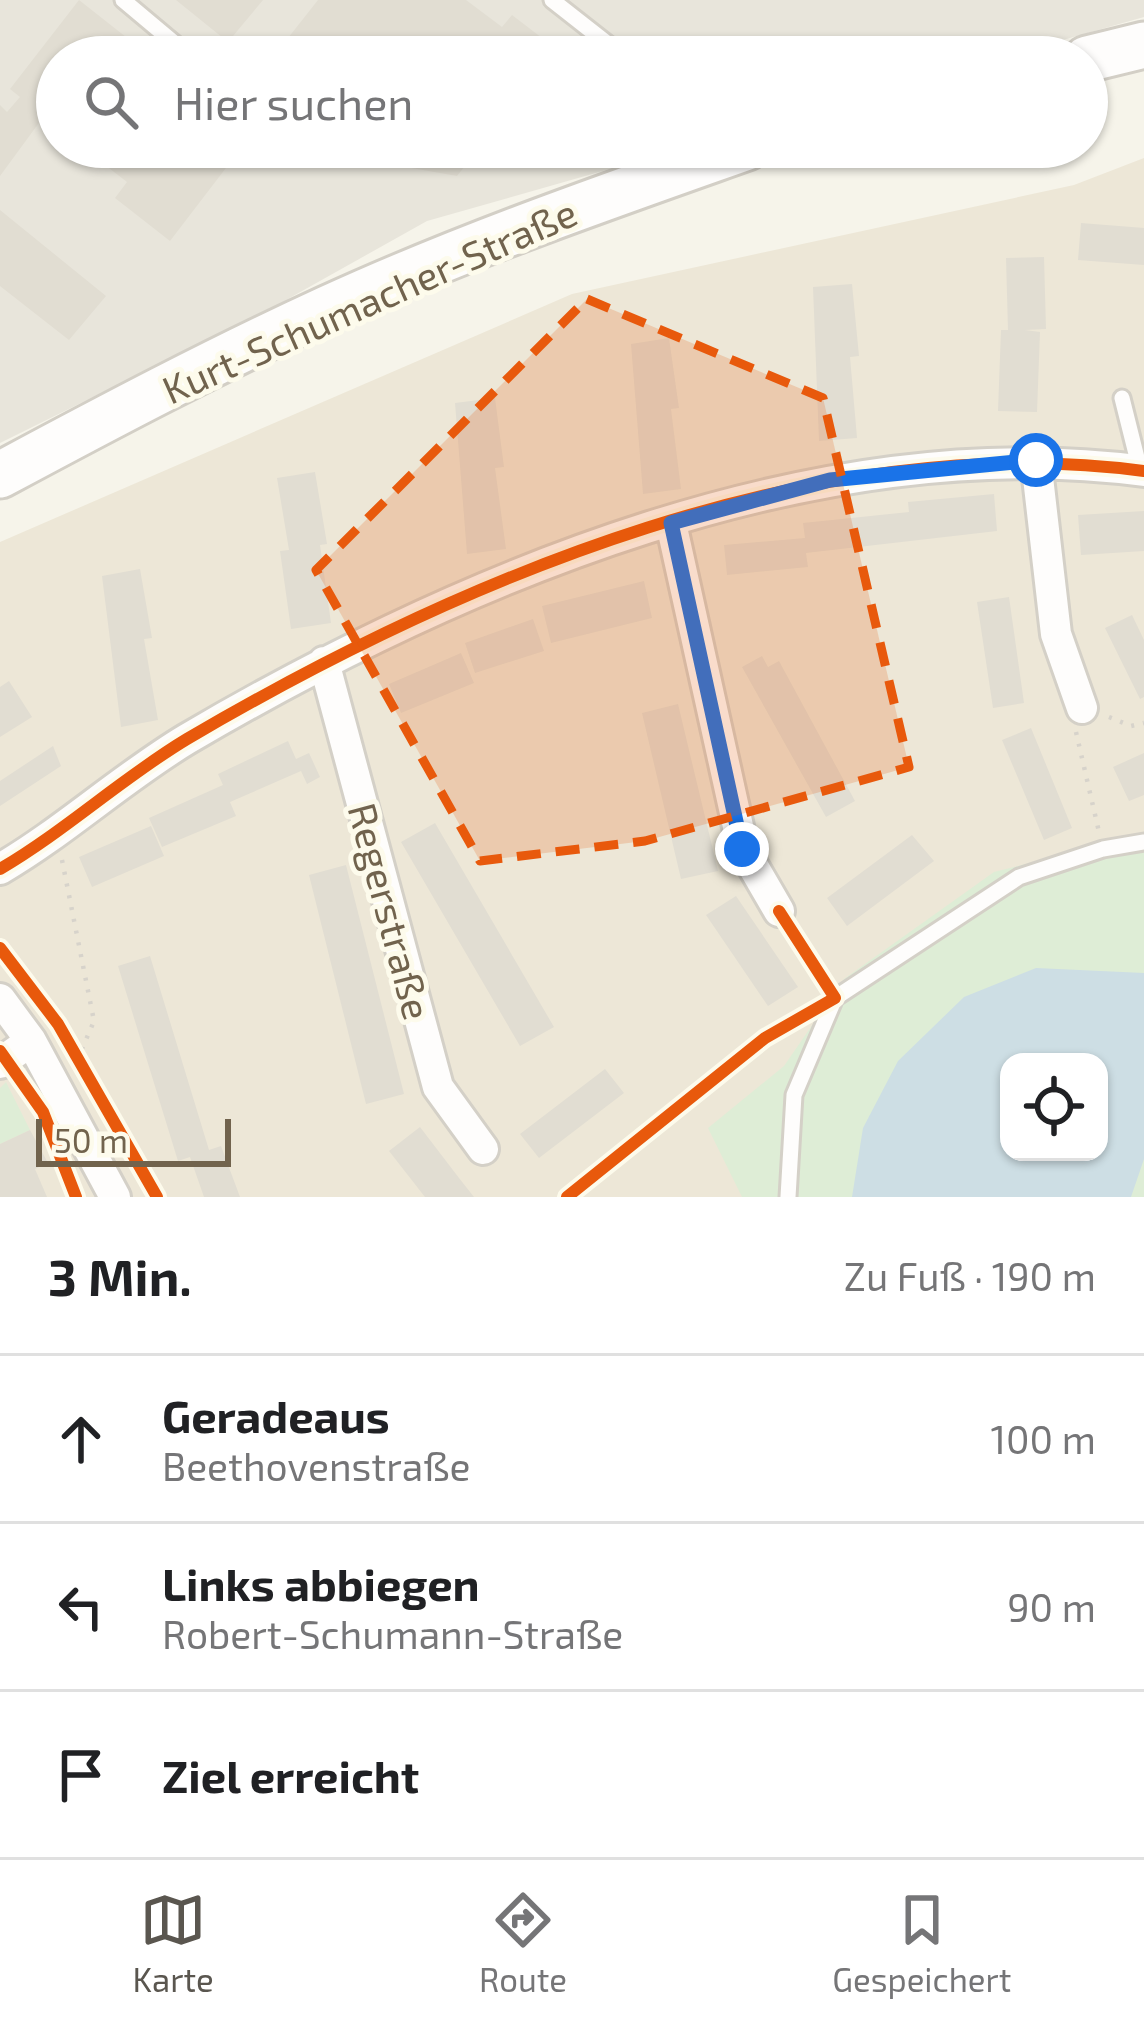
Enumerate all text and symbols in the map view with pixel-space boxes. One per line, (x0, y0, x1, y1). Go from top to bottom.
search box (36, 36, 1108, 168)
icon: search (78, 69, 144, 135)
text: Hier suchen (174, 75, 414, 129)
street label: Kurt-Schumacher-Straße (155, 187, 583, 413)
route start (1009, 433, 1063, 487)
street label: Regerstraße (340, 798, 442, 1024)
route end (715, 822, 769, 876)
map controls (1000, 1053, 1108, 1161)
button: locate (1000, 1053, 1108, 1161)
scale bar (36, 1113, 231, 1166)
text: 50 m (54, 1120, 128, 1160)
text: 3 Min. (48, 1245, 192, 1306)
text: Zu Fuß · 190 m (844, 1252, 1096, 1299)
text: Geradeaus (162, 1388, 390, 1442)
icon: ahead (48, 1406, 114, 1472)
text: 100 m (991, 1415, 1096, 1462)
text: Beethovenstraße (162, 1442, 471, 1489)
text: Links abbiegen (162, 1556, 480, 1610)
icon: left (48, 1574, 114, 1640)
text: 90 m (1007, 1583, 1096, 1630)
text: Robert-Schumann-Straße (162, 1610, 623, 1657)
icon: arrive (48, 1742, 114, 1808)
text: Ziel erreicht (162, 1748, 419, 1802)
tab: Karte (133, 1887, 214, 1999)
tab: Route (479, 1887, 567, 1999)
tab: Gespeichert (832, 1887, 1011, 1999)

